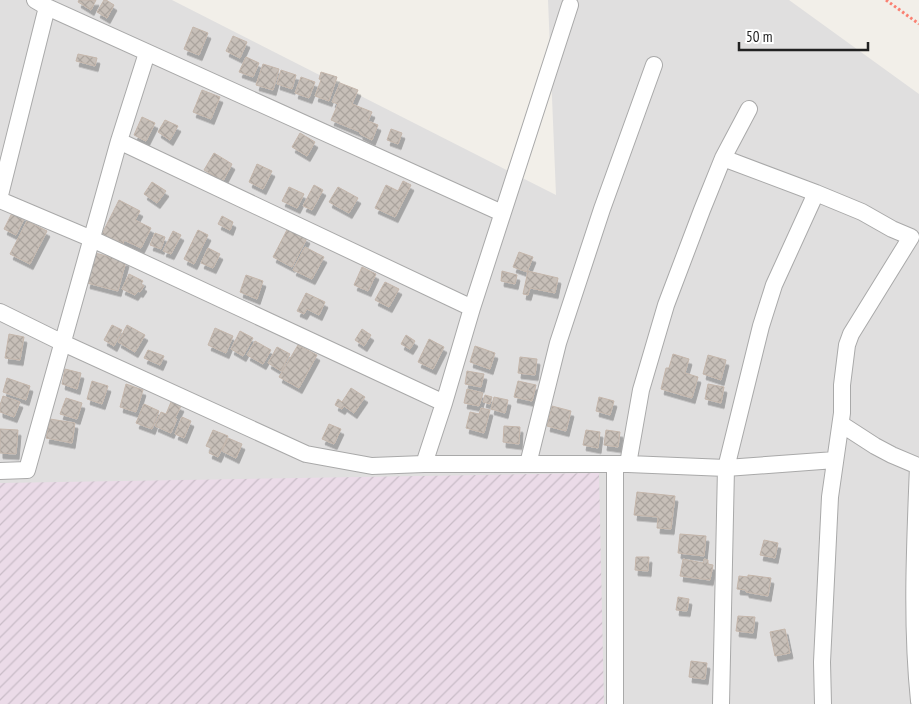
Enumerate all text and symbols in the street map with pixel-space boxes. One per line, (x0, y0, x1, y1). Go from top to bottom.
scale bar (739, 20, 868, 52)
text: 50 m (746, 27, 772, 46)

